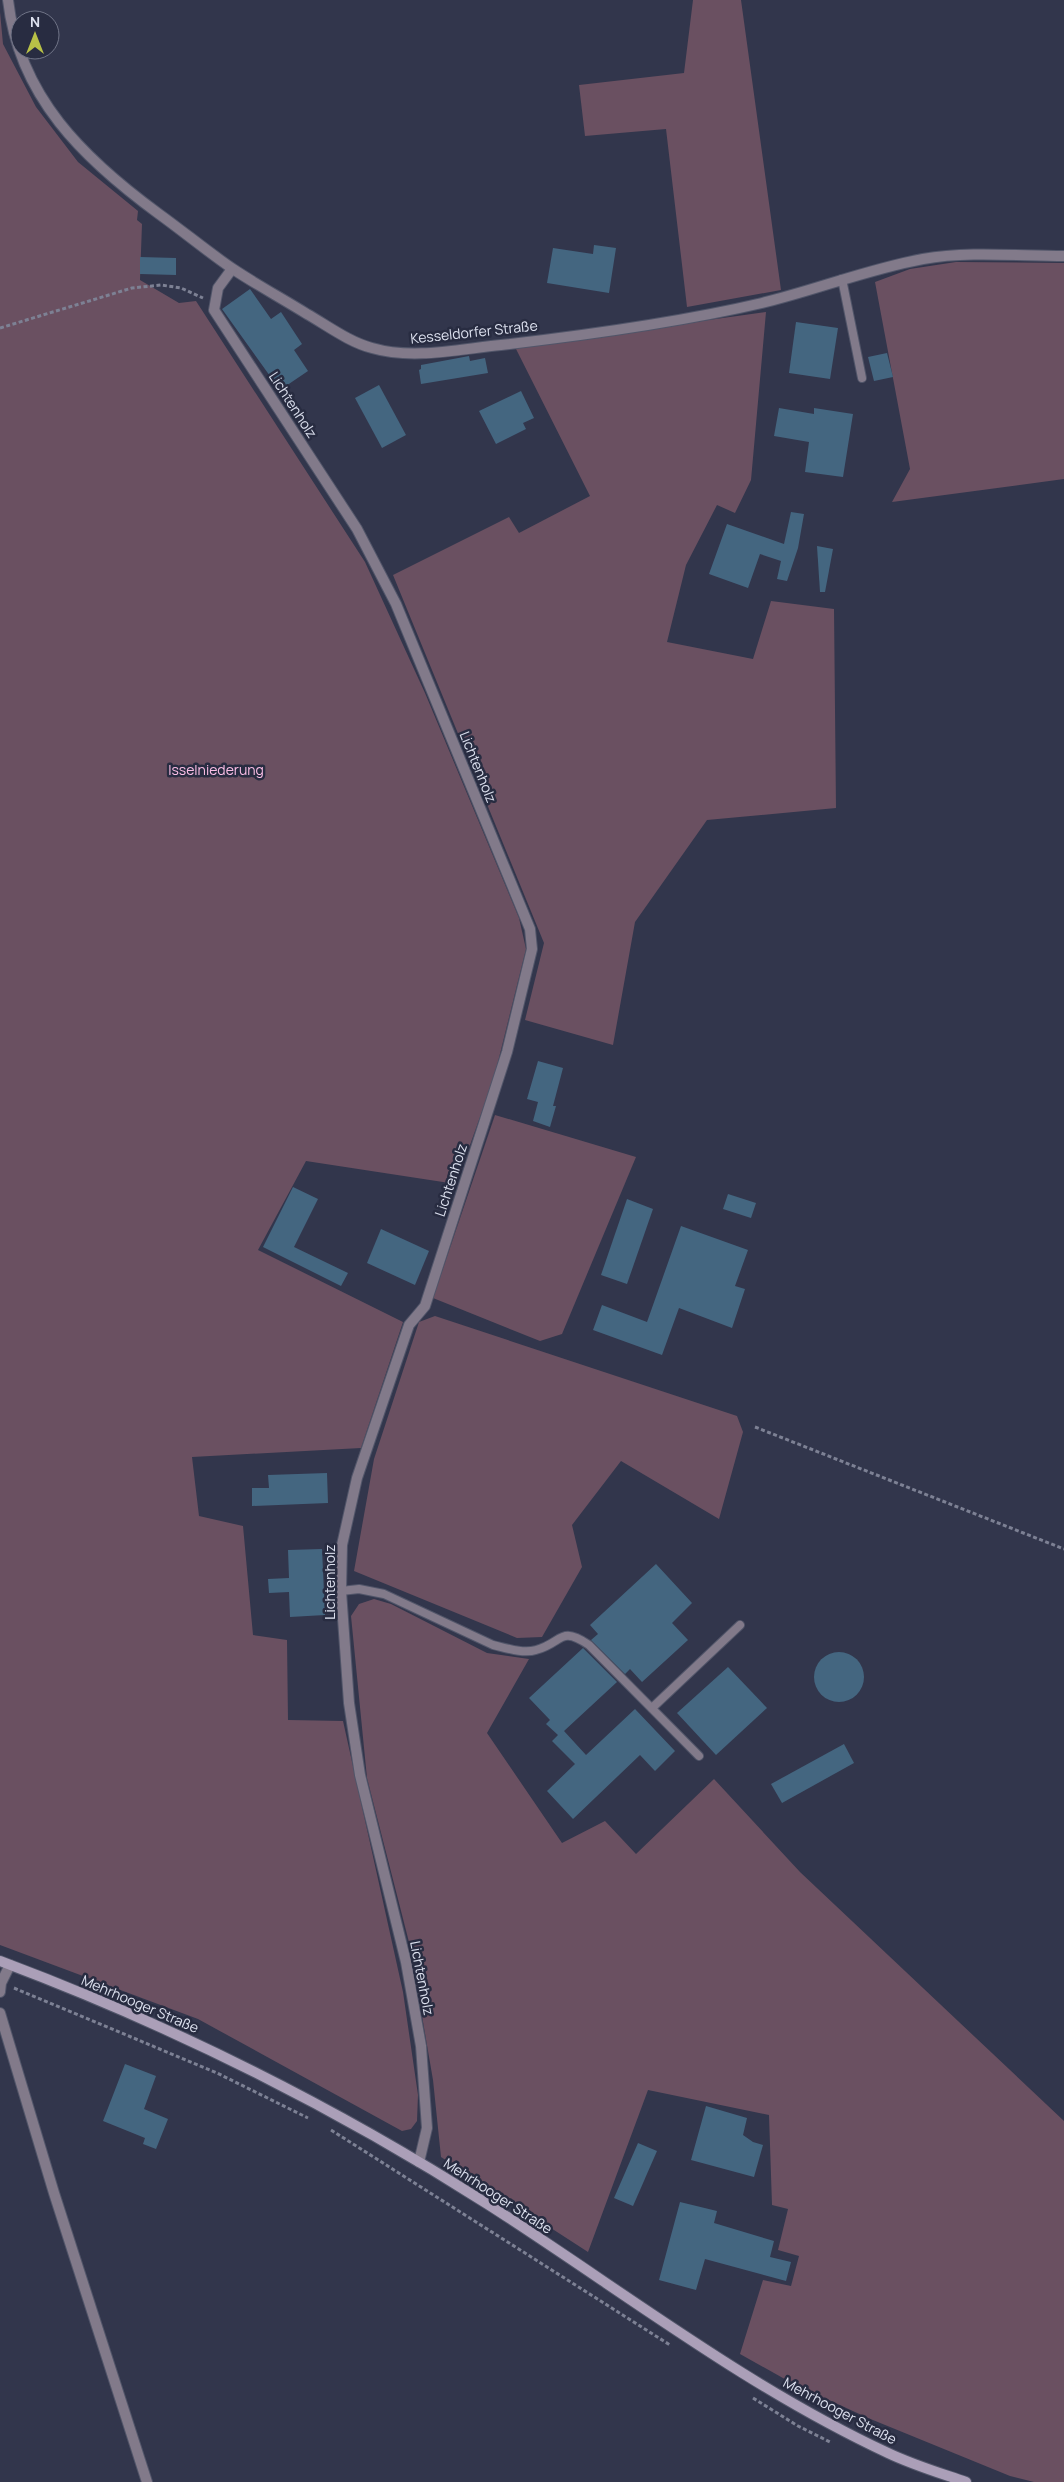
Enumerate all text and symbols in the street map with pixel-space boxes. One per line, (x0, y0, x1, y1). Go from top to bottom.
north arrow (10, 10, 60, 60)
text: N (30, 12, 40, 31)
street label: Kesseldorfer Straße (409, 315, 538, 348)
street label: Lichtenholz (265, 368, 322, 442)
street label: Lichtenholz (456, 728, 501, 805)
park label: Isselniederung (168, 760, 264, 779)
street label: Lichtenholz (430, 1141, 471, 1219)
street label: Lichtenholz (320, 1544, 339, 1620)
street label: Lichtenholz (406, 1939, 439, 2017)
street label: Mehrhooger Straße (79, 1970, 202, 2037)
street label: Mehrhooger Straße (440, 2153, 556, 2238)
street label: Mehrhooger Straße (780, 2373, 900, 2448)

